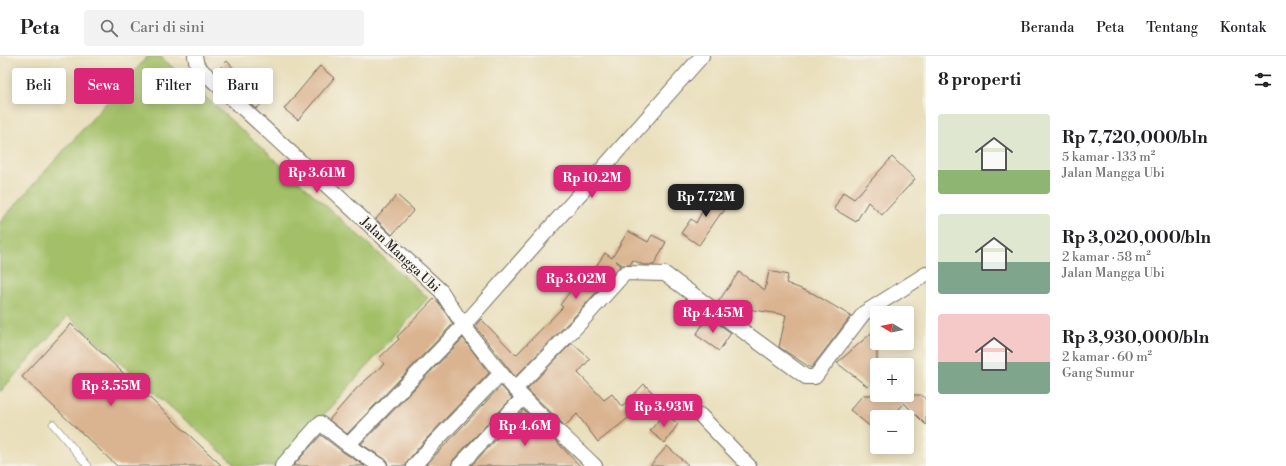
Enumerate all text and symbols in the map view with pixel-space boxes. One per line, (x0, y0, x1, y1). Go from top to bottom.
search box (84, 10, 364, 46)
text: Peta (20, 16, 60, 40)
icon: search (98, 17, 120, 39)
text: Cari di sini (130, 18, 205, 37)
text: Beranda (1021, 19, 1074, 37)
text: Peta (1096, 19, 1124, 37)
text: Tentang (1146, 19, 1198, 37)
text: Kontak (1220, 19, 1266, 37)
chip: Beli (12, 68, 66, 104)
chip: Sewa (74, 68, 134, 104)
chip: Filter (142, 68, 205, 104)
chip: Baru (213, 68, 273, 104)
text: 8 properti (938, 69, 1021, 91)
icon: filters (1252, 69, 1274, 91)
text: Rp 7,720,000/bln (1062, 127, 1208, 149)
icon: home (970, 130, 1018, 178)
text: 5 kamar · 133 m² (1062, 149, 1155, 165)
pin: Rp 3.61M (276, 160, 358, 194)
text: Rp 3.61M (288, 165, 346, 181)
pin: Rp 10.2M (551, 165, 633, 199)
text: Jalan Mangga Ubi (1062, 165, 1165, 181)
text: Rp 10.2M (563, 170, 621, 186)
pin: Rp 7.72M (665, 184, 747, 218)
text: Rp 7.72M (677, 189, 735, 205)
street label: Jalan Mangga Ubi (357, 213, 443, 296)
text: Rp 3,020,000/bln (1062, 227, 1211, 249)
icon: home (970, 230, 1018, 278)
text: 2 kamar · 58 m² (1062, 249, 1151, 265)
text: Jalan Mangga Ubi (1062, 265, 1165, 281)
pin: Rp 3.02M (535, 266, 617, 300)
text: Rp 3.02M (546, 271, 606, 287)
pin: Rp 4.45M (672, 300, 754, 334)
text: Rp 4.45M (682, 305, 744, 321)
north arrow (870, 306, 914, 350)
map controls (870, 306, 914, 454)
text: Rp 3,930,000/bln (1062, 327, 1209, 349)
icon: home (970, 330, 1018, 378)
text: 2 kamar · 60 m² (1062, 349, 1152, 365)
button: + (870, 358, 914, 402)
text: Gang Sumur (1062, 365, 1135, 381)
pin: Rp 3.55M (70, 373, 152, 407)
text: Rp 3.55M (81, 378, 141, 394)
pin: Rp 3.93M (623, 394, 705, 428)
text: Rp 3.93M (634, 399, 694, 415)
button: − (870, 410, 914, 454)
pin: Rp 4.6M (488, 413, 562, 447)
text: Rp 4.6M (499, 418, 551, 434)

